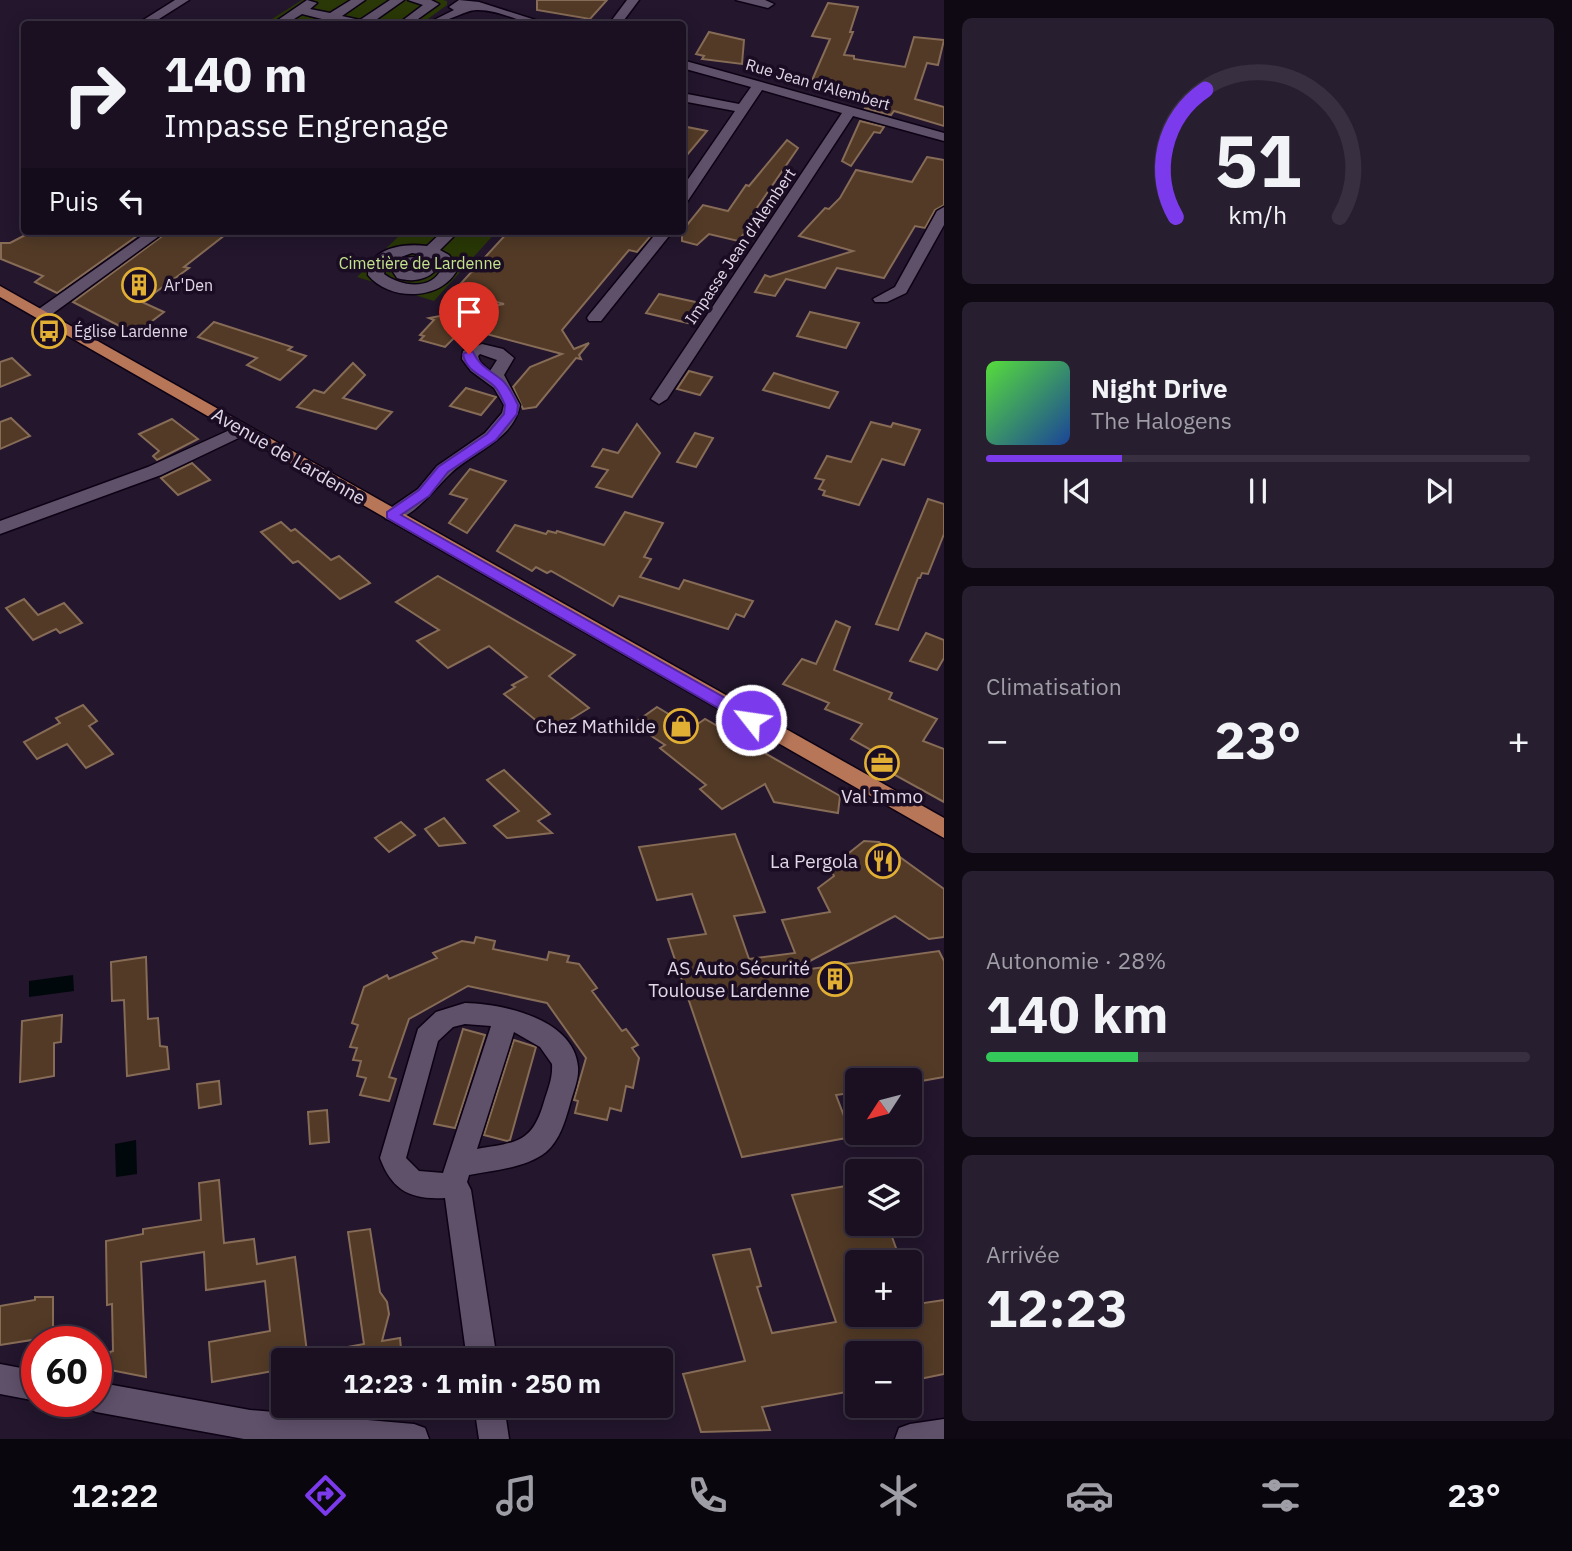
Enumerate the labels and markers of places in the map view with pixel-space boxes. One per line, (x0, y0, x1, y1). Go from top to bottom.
building icon: Ar'Den (120, 266, 158, 304)
place label: Ar'Den (164, 275, 213, 295)
pin (439, 282, 499, 354)
bus stop icon: Église Lardenne (30, 312, 68, 350)
place label: Église Lardenne (74, 320, 188, 341)
shop icon: Chez Mathilde (662, 707, 700, 745)
place label: Chez Mathilde (535, 714, 656, 738)
office icon: Val Immo (863, 744, 901, 782)
place label: Val Immo (841, 784, 923, 808)
restaurant icon: La Pergola (864, 842, 902, 880)
place label: La Pergola (770, 849, 858, 873)
place label: AS Auto Sécurité Toulouse Lardenne (648, 956, 810, 1002)
building icon: AS Auto Sécurité Toulouse Lardenne (816, 960, 854, 998)

